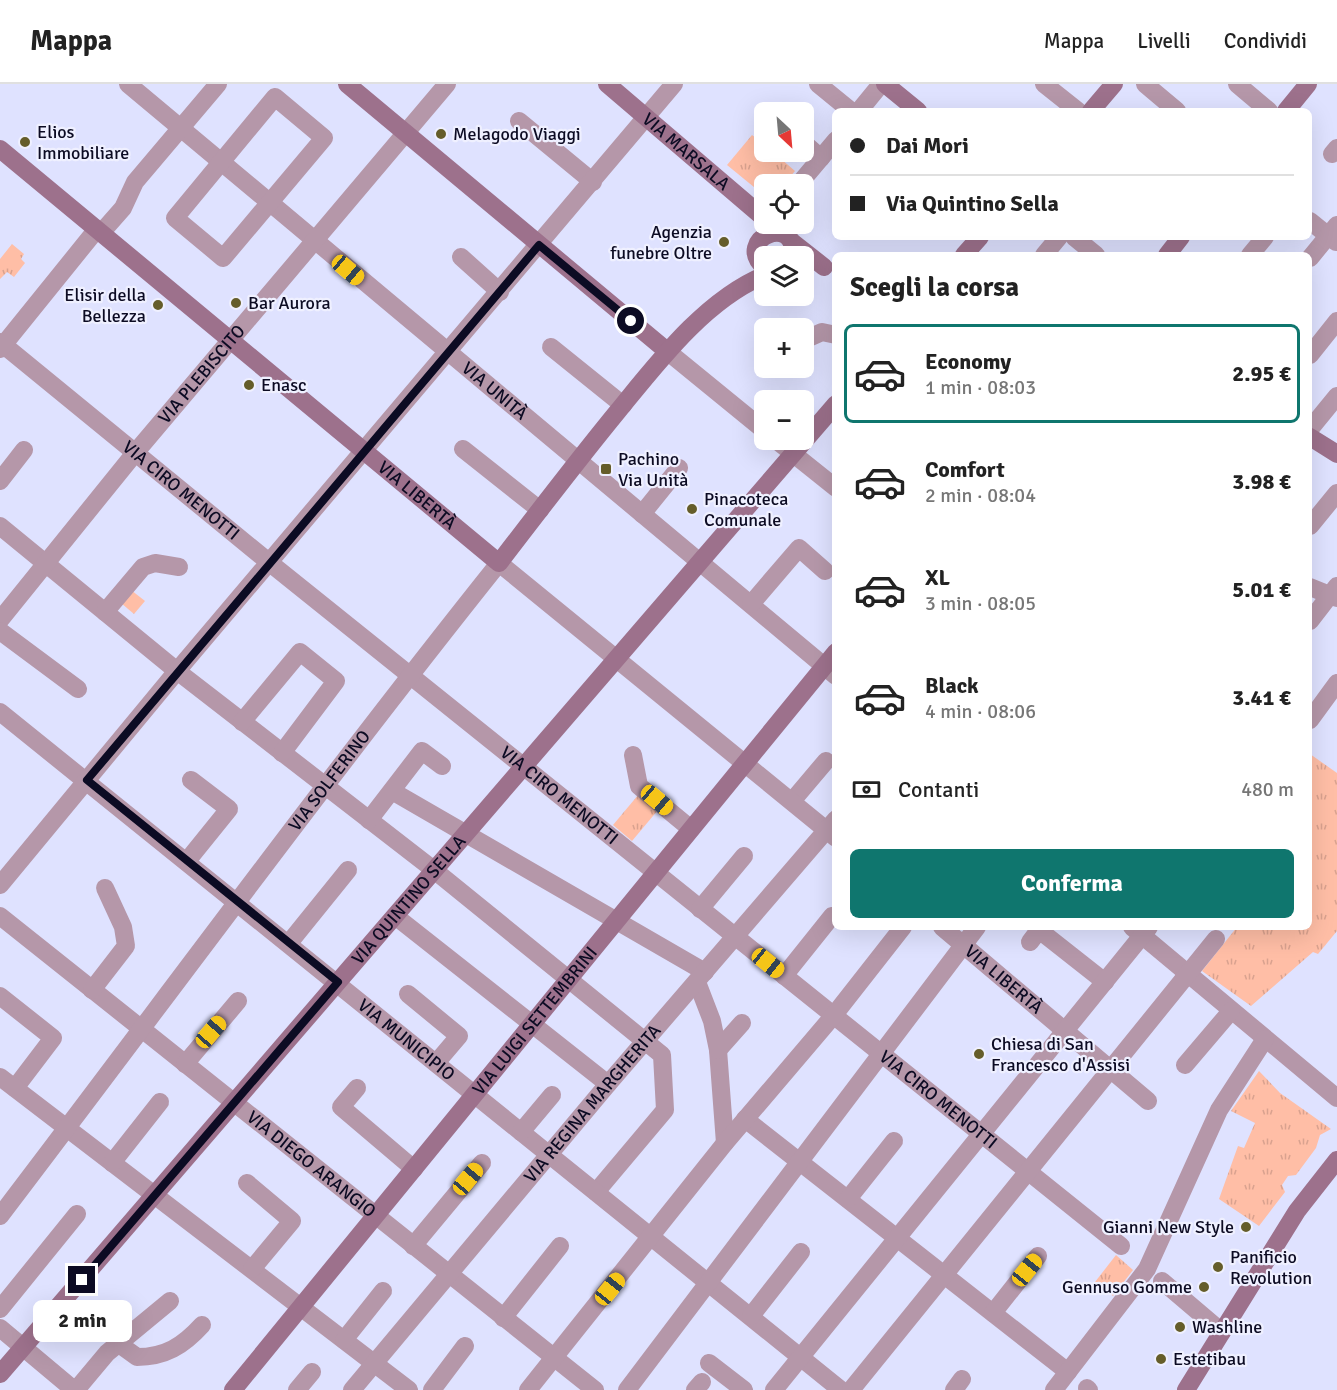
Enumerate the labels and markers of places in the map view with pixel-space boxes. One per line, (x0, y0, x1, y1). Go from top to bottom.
place label: Elios Immobiliare (37, 121, 129, 164)
place label: Melagodo Viaggi (453, 123, 581, 145)
marker: Melagodo Viaggi (434, 127, 448, 141)
marker: Elios Immobiliare (18, 135, 32, 149)
place label: Agenzia funebre Oltre (610, 221, 712, 264)
marker: Agenzia funebre Oltre (717, 235, 731, 249)
place label: Elisir della Bellezza (64, 284, 146, 327)
place label: Bar Aurora (248, 292, 331, 314)
marker: Bar Aurora (229, 296, 243, 310)
marker: Elisir della Bellezza (151, 298, 165, 312)
place label: Enasc (261, 374, 307, 396)
marker: Enasc (242, 378, 256, 392)
place label: Pachino Via Unità (618, 448, 688, 491)
marker: Pachino Via Unità (599, 462, 613, 476)
place label: Pinacoteca Comunale (704, 488, 788, 531)
marker: Pinacoteca Comunale (685, 502, 699, 516)
place label: Chiesa di San Francesco d'Assisi (991, 1033, 1130, 1076)
marker: Chiesa di San Francesco d'Assisi (972, 1047, 986, 1061)
place label: Gianni New Style (1103, 1216, 1234, 1238)
marker: Gianni New Style (1239, 1220, 1253, 1234)
place label: Panificio Revolution (1230, 1246, 1312, 1289)
marker: Panificio Revolution (1211, 1260, 1225, 1274)
place label: Gennuso Gomme (1062, 1276, 1192, 1298)
marker: Gennuso Gomme (1197, 1280, 1211, 1294)
place label: Washline (1192, 1316, 1262, 1338)
marker: Washline (1173, 1320, 1187, 1334)
place label: Estetibau (1173, 1348, 1246, 1370)
marker: Estetibau (1154, 1352, 1168, 1366)

